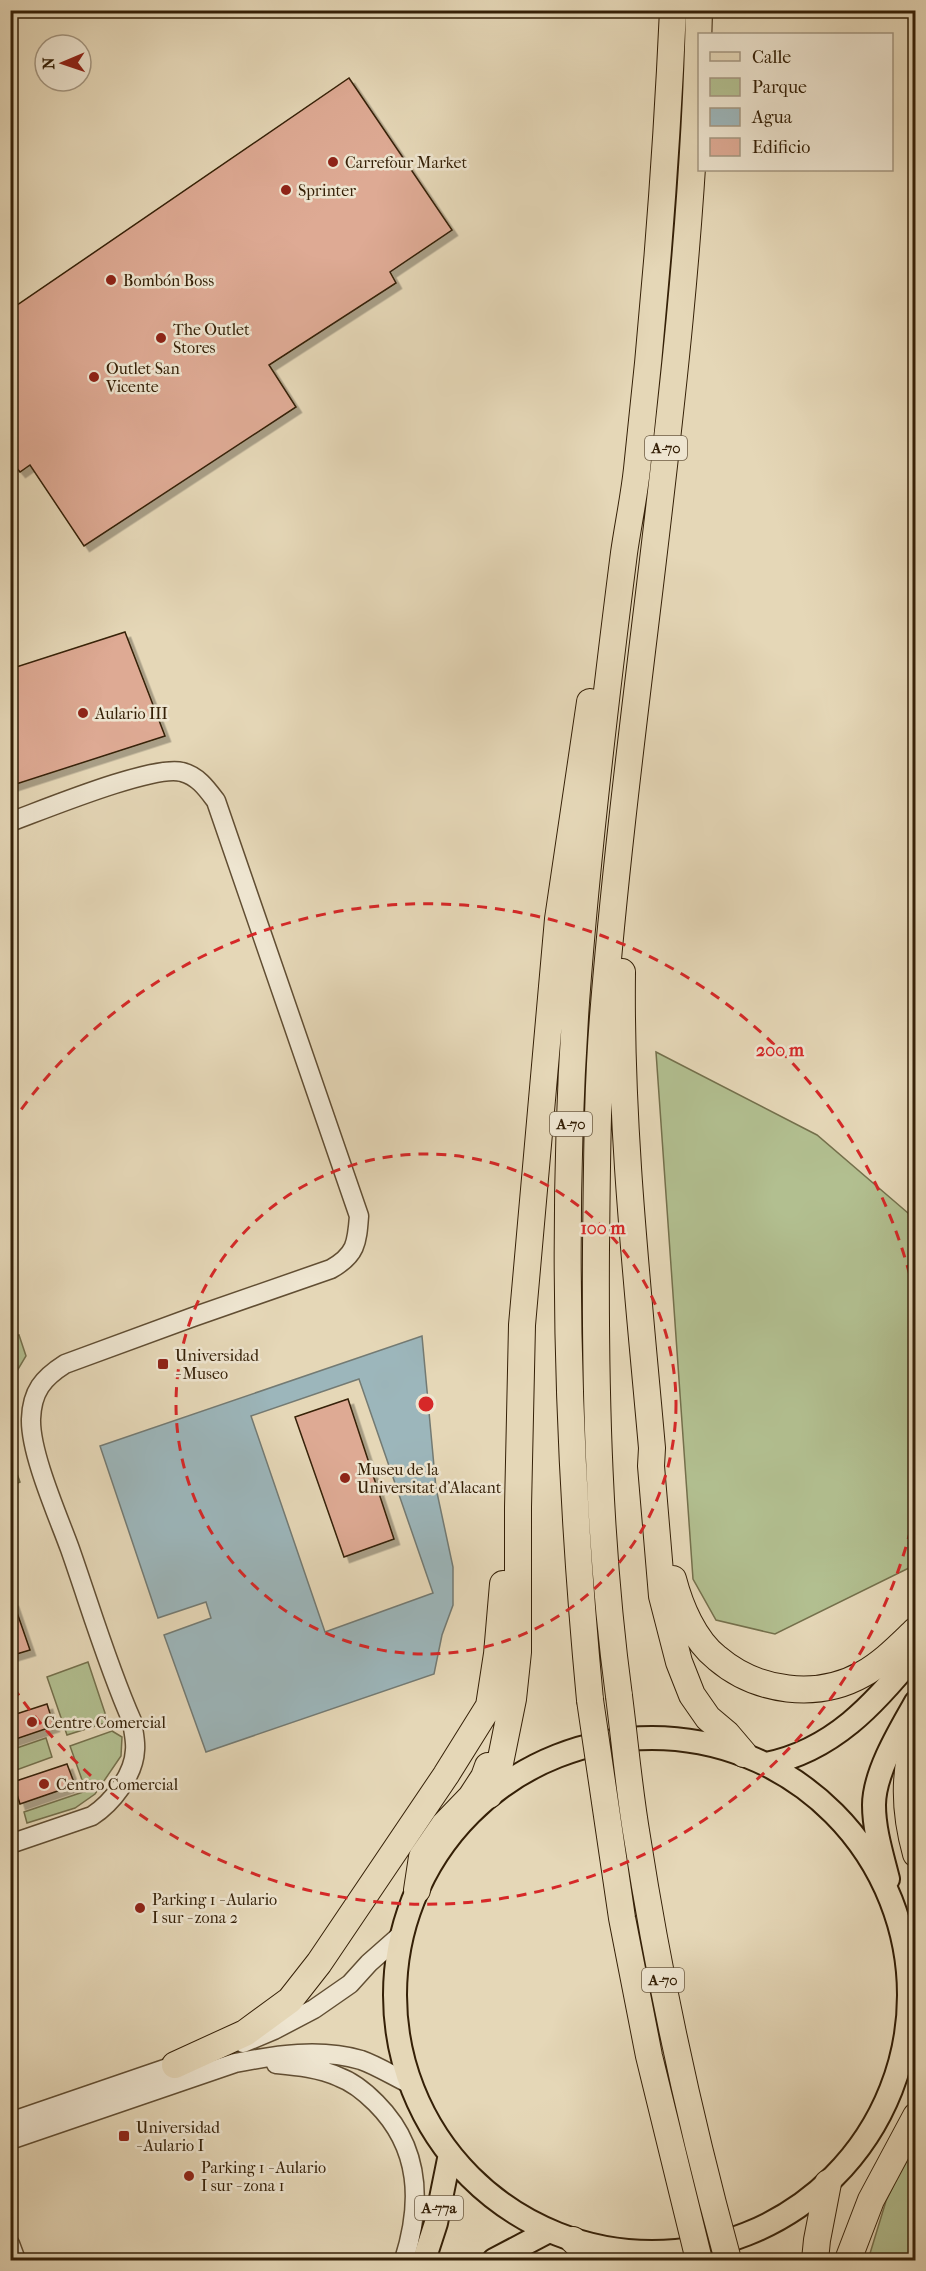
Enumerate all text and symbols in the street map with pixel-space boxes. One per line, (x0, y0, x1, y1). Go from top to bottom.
north arrow (33, 33, 93, 93)
legend (698, 33, 893, 171)
text: Calle (752, 47, 791, 68)
text: N (39, 56, 58, 70)
text: Parque (752, 77, 807, 98)
text: Agua (751, 107, 793, 128)
text: Edificio (752, 137, 810, 158)
place label: Carrefour Market (345, 153, 467, 172)
marker: Carrefour Market (326, 155, 340, 169)
place label: Sprinter (298, 181, 356, 200)
marker: Sprinter (279, 183, 293, 197)
place label: Bombón Boss (123, 271, 214, 290)
marker: Bombón Boss (104, 273, 118, 287)
place label: The Outlet Stores (173, 320, 250, 357)
marker: The Outlet Stores (154, 331, 168, 345)
place label: Outlet San Vicente (105, 359, 180, 396)
marker: Outlet San Vicente (87, 370, 101, 384)
road number: A-70 (645, 436, 687, 460)
place label: Aulario III (94, 704, 168, 723)
marker: Aulario III (76, 706, 90, 720)
text: 200 m (756, 1040, 805, 1061)
road number: A-70 (550, 1112, 592, 1136)
text: 100 m (580, 1218, 627, 1239)
place label: Universidad - Museo (175, 1346, 259, 1383)
marker: Universidad - Museo (156, 1357, 170, 1371)
centre of rings (416, 1394, 436, 1414)
place label: Museu de la Universitat d'Alacant (357, 1460, 502, 1497)
marker: Museu de la Universitat d'Alacant (338, 1471, 352, 1485)
place label: Centre Comercial (44, 1713, 167, 1732)
marker: Centre Comercial (25, 1715, 39, 1729)
place label: Centro Comercial (56, 1775, 179, 1794)
marker: Centro Comercial (37, 1777, 51, 1791)
place label: Parking 1 - Aulario I sur - zona 2 (152, 1890, 277, 1927)
marker: Parking 1 - Aulario I sur - zona 2 (133, 1901, 147, 1915)
road number: A-70 (642, 1968, 684, 1992)
place label: Universidad - Aulario I (136, 2118, 220, 2155)
marker: Universidad - Aulario I (117, 2129, 131, 2143)
place label: Parking 1 - Aulario I sur - zona 1 (201, 2158, 326, 2195)
marker: Parking 1 - Aulario I sur - zona 1 (182, 2169, 196, 2183)
road number: A-77a (415, 2196, 463, 2220)

